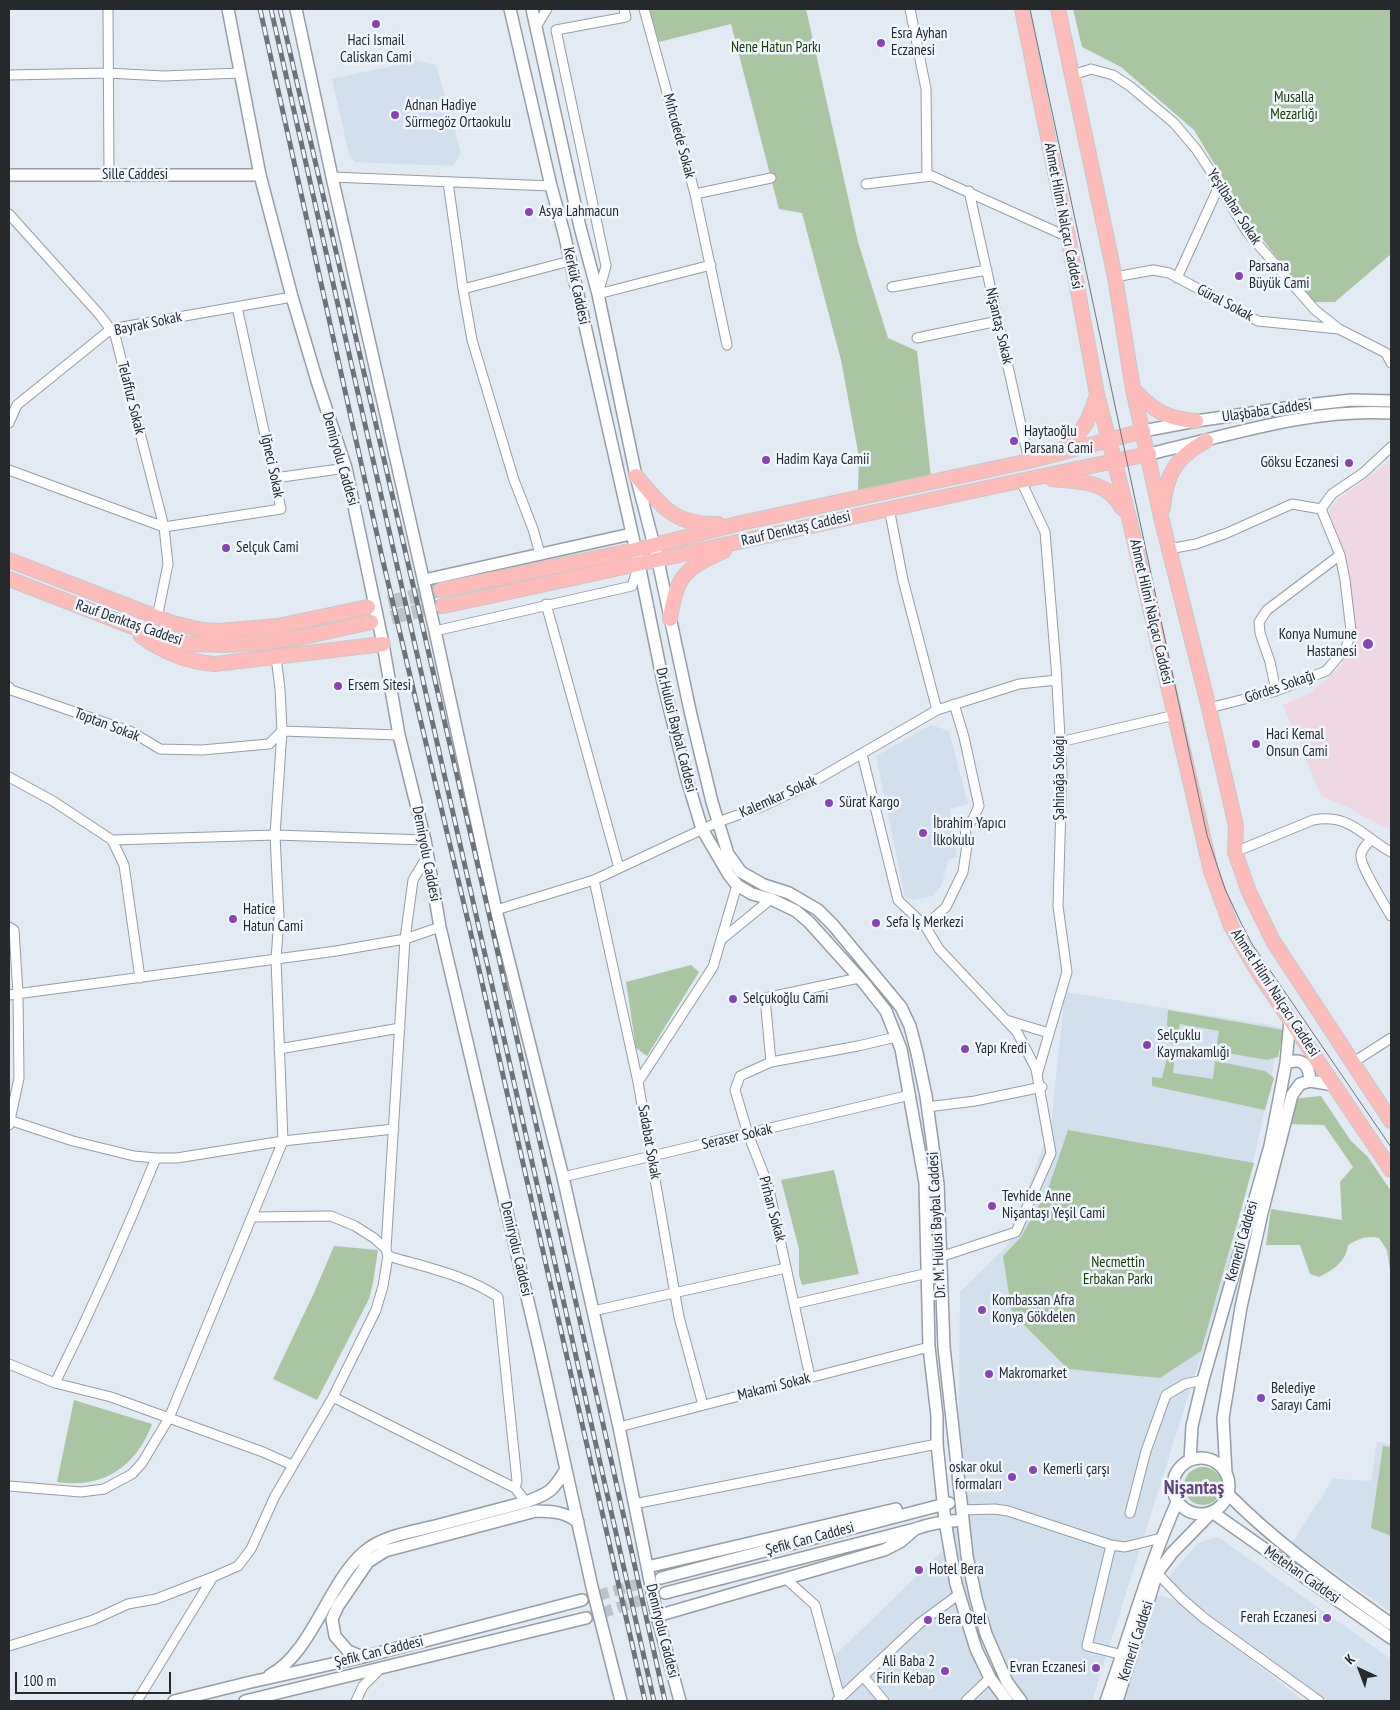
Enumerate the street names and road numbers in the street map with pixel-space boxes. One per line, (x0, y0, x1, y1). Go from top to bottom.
street label: Mıhcıdede Sokak (659, 92, 699, 180)
street label: Ahmet Hilmi Nalçacı Caddesi (1040, 141, 1086, 291)
street label: Sille Caddesi (102, 166, 168, 184)
street label: Yeşilbahar Sokak (1203, 166, 1265, 248)
street label: Kerkük Caddesi (559, 246, 593, 326)
street label: Güral Sokak (1194, 281, 1256, 325)
street label: Nişantaş Sokak (981, 286, 1017, 366)
street label: Bayrak Sokak (113, 308, 183, 340)
street label: Telaffuz Sokak (113, 360, 149, 436)
street label: Ulaşbaba Caddesi (1221, 396, 1313, 426)
street label: Demiryolu Caddesi (318, 410, 362, 508)
street label: Iğneci Sokak (256, 432, 288, 500)
street label: Rauf Denktaş Caddesi (740, 508, 852, 550)
street label: Ahmet Hilmi Nalçacı Caddesi (1125, 537, 1177, 687)
street label: Rauf Denktaş Caddesi (73, 596, 185, 650)
street label: Dr.Hulusi Baybal Caddesi (652, 666, 700, 794)
street label: Gördes Sokağı (1242, 667, 1318, 707)
street label: Toptan Sokak (72, 704, 142, 746)
street label: Şahinağa Sokağı (1051, 736, 1069, 820)
street label: Kalemkar Sokak (737, 772, 819, 822)
street label: Demiryolu Caddesi (408, 805, 444, 903)
street label: Ahmet Hilmi Nalçacı Caddesi (1227, 926, 1323, 1060)
street label: Sadabat Sokak (634, 1103, 664, 1181)
street label: Seraser Sokak (700, 1120, 774, 1154)
street label: Dr. M. Hulusi Baybal Caddesi (924, 1151, 950, 1299)
street label: Pirhan Sokak (755, 1174, 789, 1244)
street label: Kemerli Caddesi (1222, 1199, 1262, 1283)
street label: Demiryolu Caddesi (496, 1200, 536, 1298)
street label: Makami Sokak (736, 1369, 812, 1405)
street label: Şefik Can Caddesi (764, 1519, 856, 1559)
street label: Metehan Caddesi (1261, 1542, 1343, 1608)
street label: Demiryolu Caddesi (642, 1582, 682, 1680)
street label: Kemerli Caddesi (1115, 1599, 1157, 1683)
street label: Şefik Can Caddesi (333, 1632, 425, 1672)

